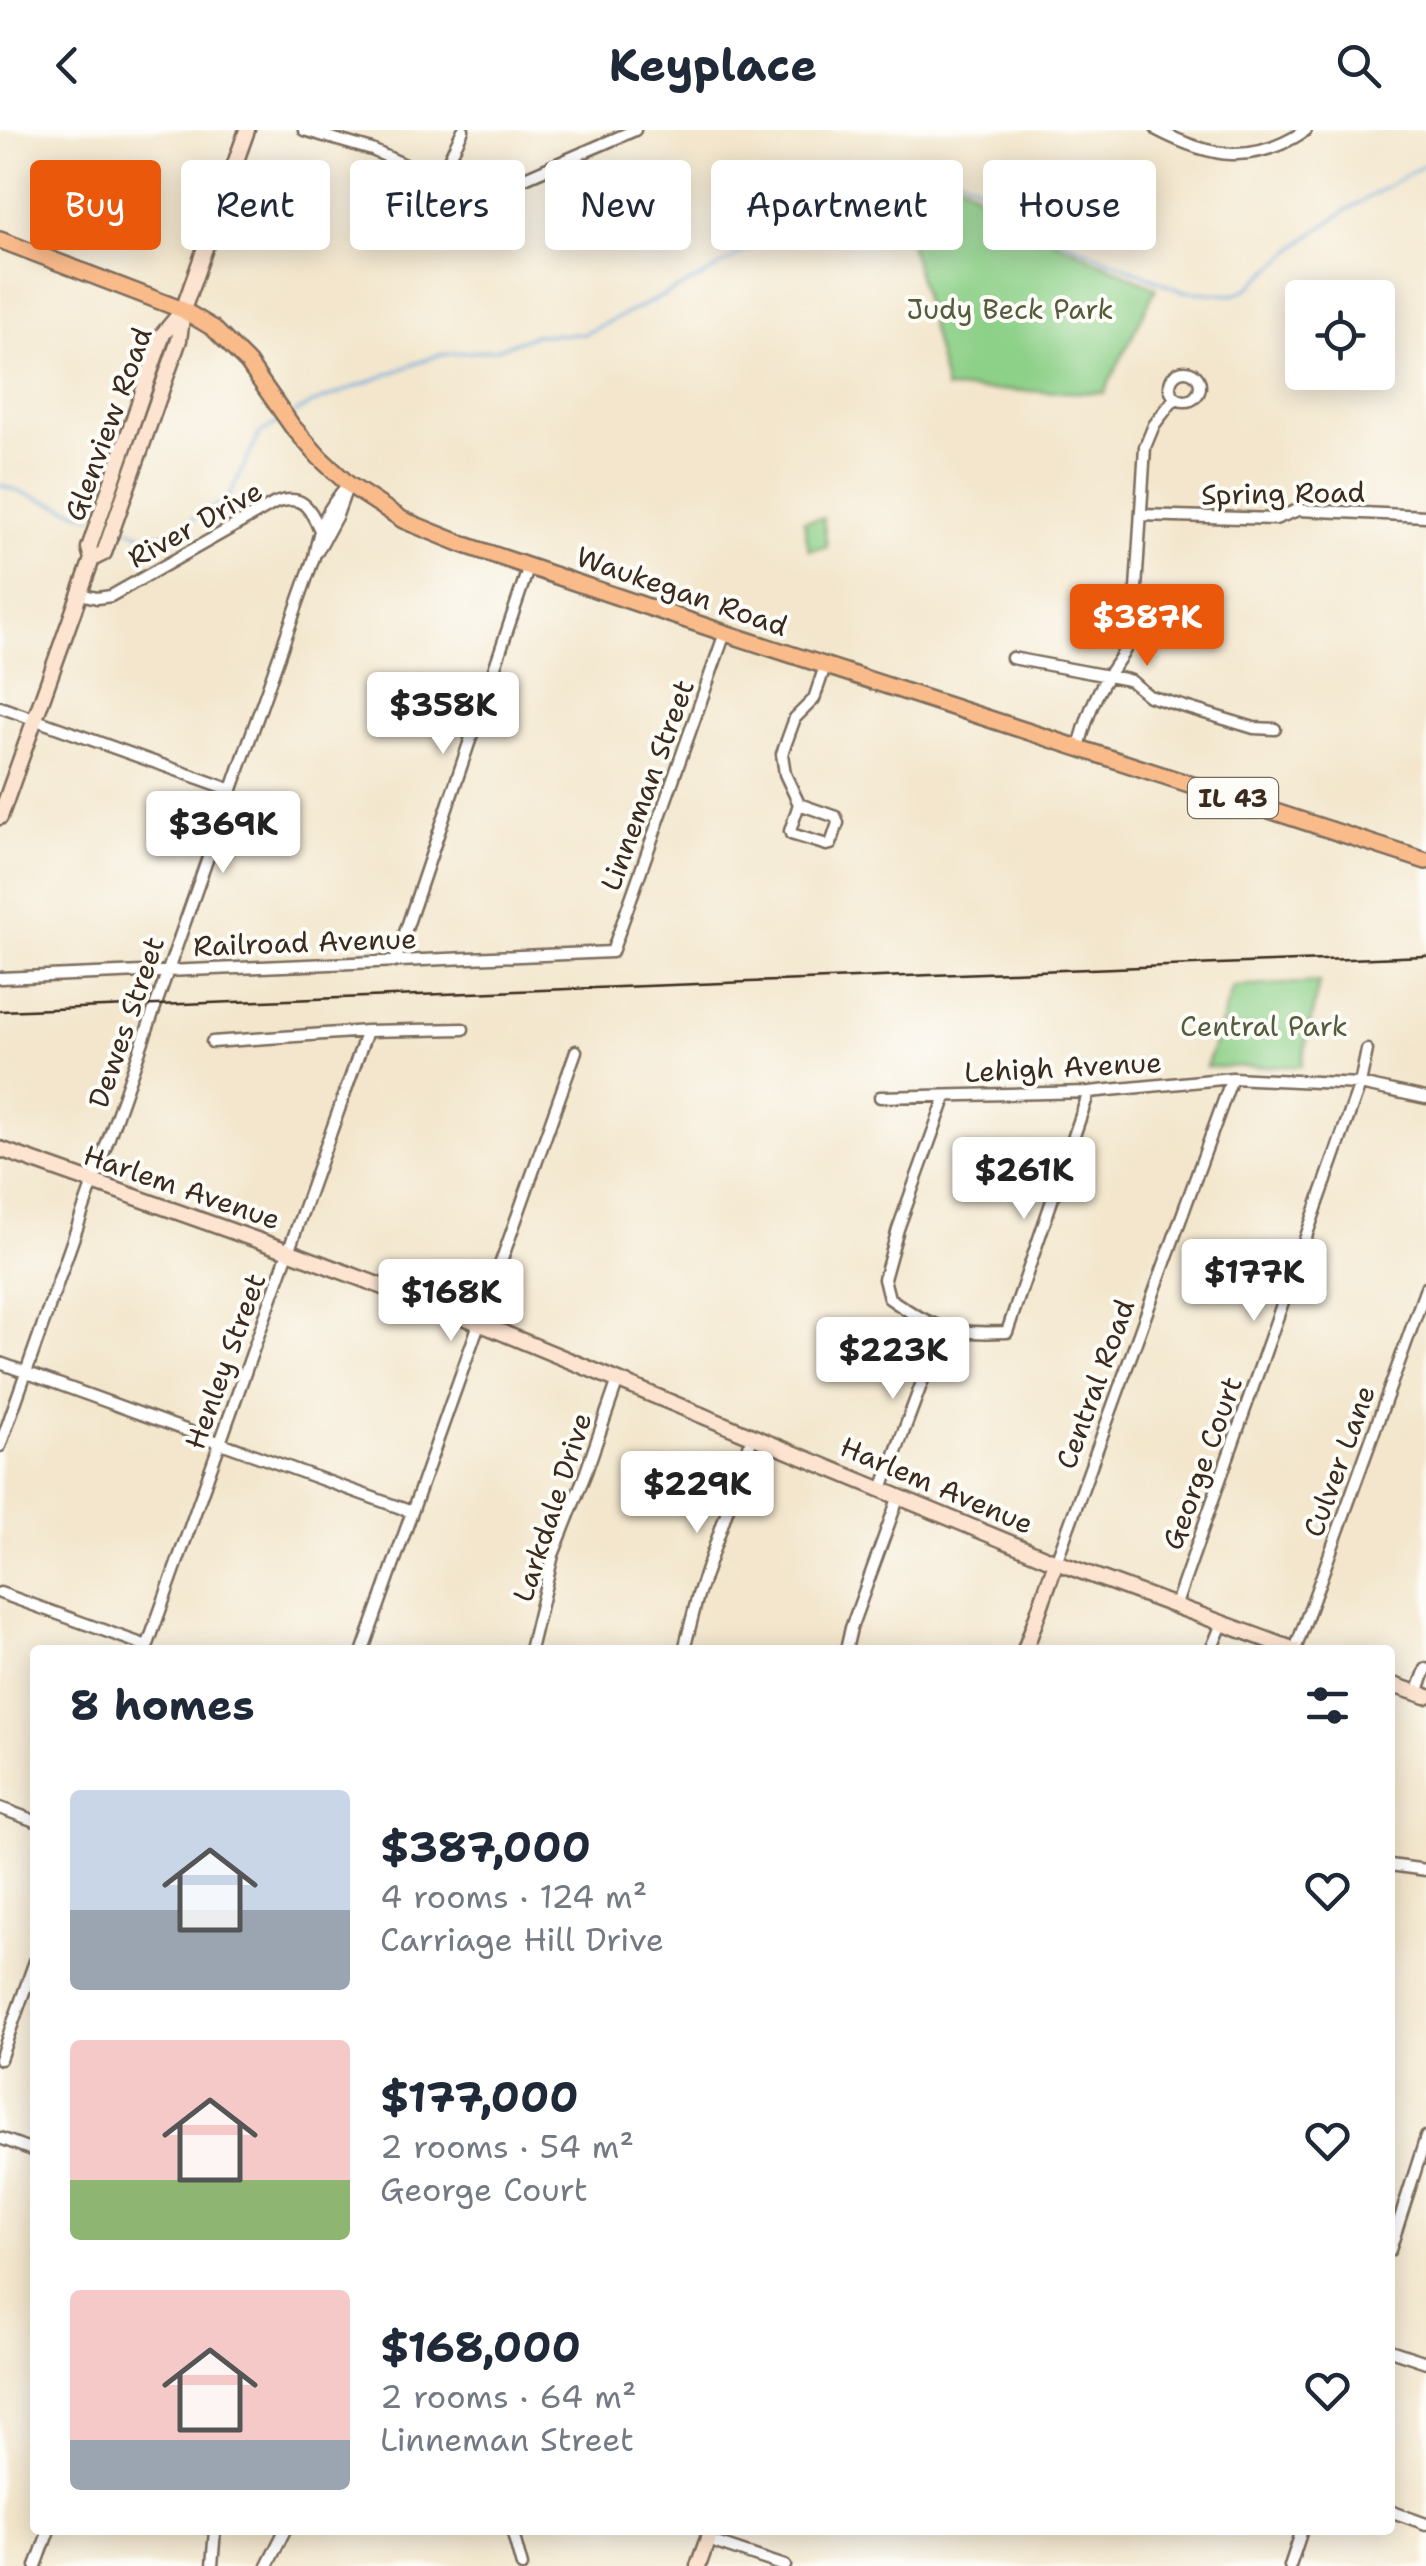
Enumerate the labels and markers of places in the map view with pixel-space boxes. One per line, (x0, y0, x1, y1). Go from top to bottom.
pin: $387K (1077, 584, 1217, 669)
pin: $358K (373, 672, 513, 757)
pin: $369K (153, 791, 293, 876)
pin: $261K (954, 1137, 1094, 1222)
pin: $177K (1184, 1239, 1324, 1324)
pin: $168K (381, 1259, 521, 1344)
pin: $223K (823, 1317, 963, 1402)
pin: $229K (627, 1451, 767, 1536)

